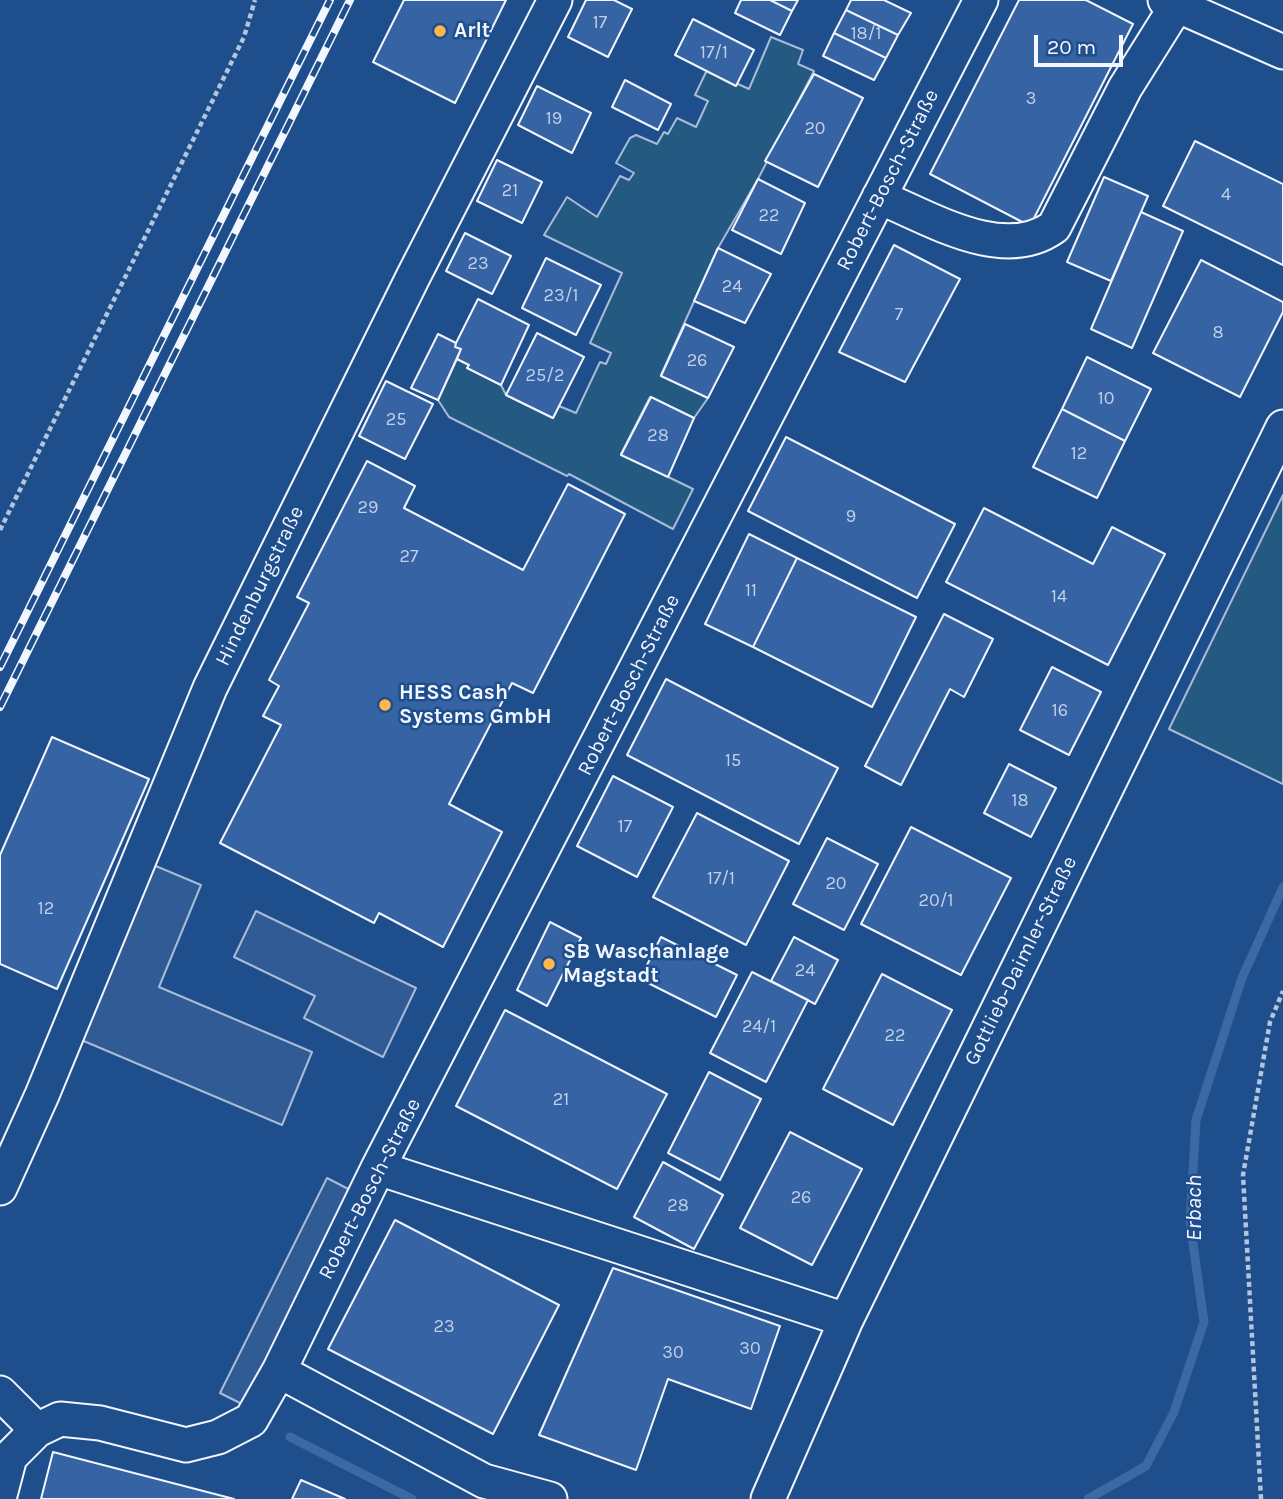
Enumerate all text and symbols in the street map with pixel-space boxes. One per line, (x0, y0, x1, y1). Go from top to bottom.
house number: 17 (593, 12, 607, 34)
place label: Arlt (454, 18, 490, 44)
scale bar (1038, 21, 1127, 65)
marker: Arlt (432, 23, 448, 39)
house number: 18/1 (851, 23, 881, 45)
text: 20 m (1047, 35, 1096, 59)
house number: 17/1 (700, 42, 728, 64)
street label: Robert-Bosch-Straße (831, 85, 945, 275)
house number: 3 (1026, 88, 1036, 110)
house number: 19 (546, 108, 562, 130)
house number: 20 (804, 118, 826, 140)
house number: 21 (502, 180, 518, 202)
house number: 4 (1221, 184, 1231, 206)
house number: 22 (759, 205, 779, 227)
house number: 23 (467, 253, 489, 275)
house number: 24 (722, 276, 742, 298)
house number: 23/1 (544, 285, 578, 307)
house number: 7 (895, 304, 903, 326)
house number: 8 (1212, 322, 1224, 344)
house number: 26 (687, 350, 707, 372)
house number: 25/2 (526, 365, 564, 387)
house number: 10 (1098, 388, 1114, 410)
house number: 25 (386, 409, 406, 431)
house number: 28 (647, 425, 669, 447)
house number: 12 (1071, 443, 1087, 465)
house number: 29 (358, 497, 378, 519)
street label: Hindenburgstraße (210, 502, 310, 670)
house number: 9 (846, 506, 856, 528)
house number: 27 (400, 546, 418, 568)
house number: 11 (745, 580, 757, 602)
house number: 14 (1051, 586, 1067, 608)
street label: Robert-Bosch-Straße (572, 590, 686, 780)
place label: HESS Cash Systems GmbH (399, 680, 552, 730)
marker: HESS Cash Systems GmbH (377, 697, 393, 713)
house number: 16 (1052, 700, 1068, 722)
house number: 15 (725, 750, 741, 772)
house number: 18 (1011, 790, 1029, 812)
house number: 17 (618, 816, 632, 838)
street label: Gottlieb-Daimler-Straße (959, 852, 1083, 1070)
house number: 17/1 (707, 868, 735, 890)
house number: 20 (825, 873, 847, 895)
house number: 20/1 (919, 890, 953, 912)
house number: 12 (38, 898, 54, 920)
place label: SB Waschanlage Magstadt (563, 939, 729, 989)
marker: SB Waschanlage Magstadt (541, 956, 557, 972)
house number: 24 (795, 960, 815, 982)
house number: 24/1 (742, 1016, 776, 1038)
house number: 22 (885, 1025, 905, 1047)
house number: 21 (553, 1089, 569, 1111)
street label: Robert-Bosch-Straße (313, 1094, 427, 1284)
water label: Erbach (1180, 1175, 1208, 1241)
house number: 26 (791, 1187, 811, 1209)
house number: 28 (667, 1195, 689, 1217)
house number: 23 (433, 1316, 455, 1338)
house number: 30 (739, 1338, 761, 1360)
house number: 30 (662, 1342, 684, 1364)

